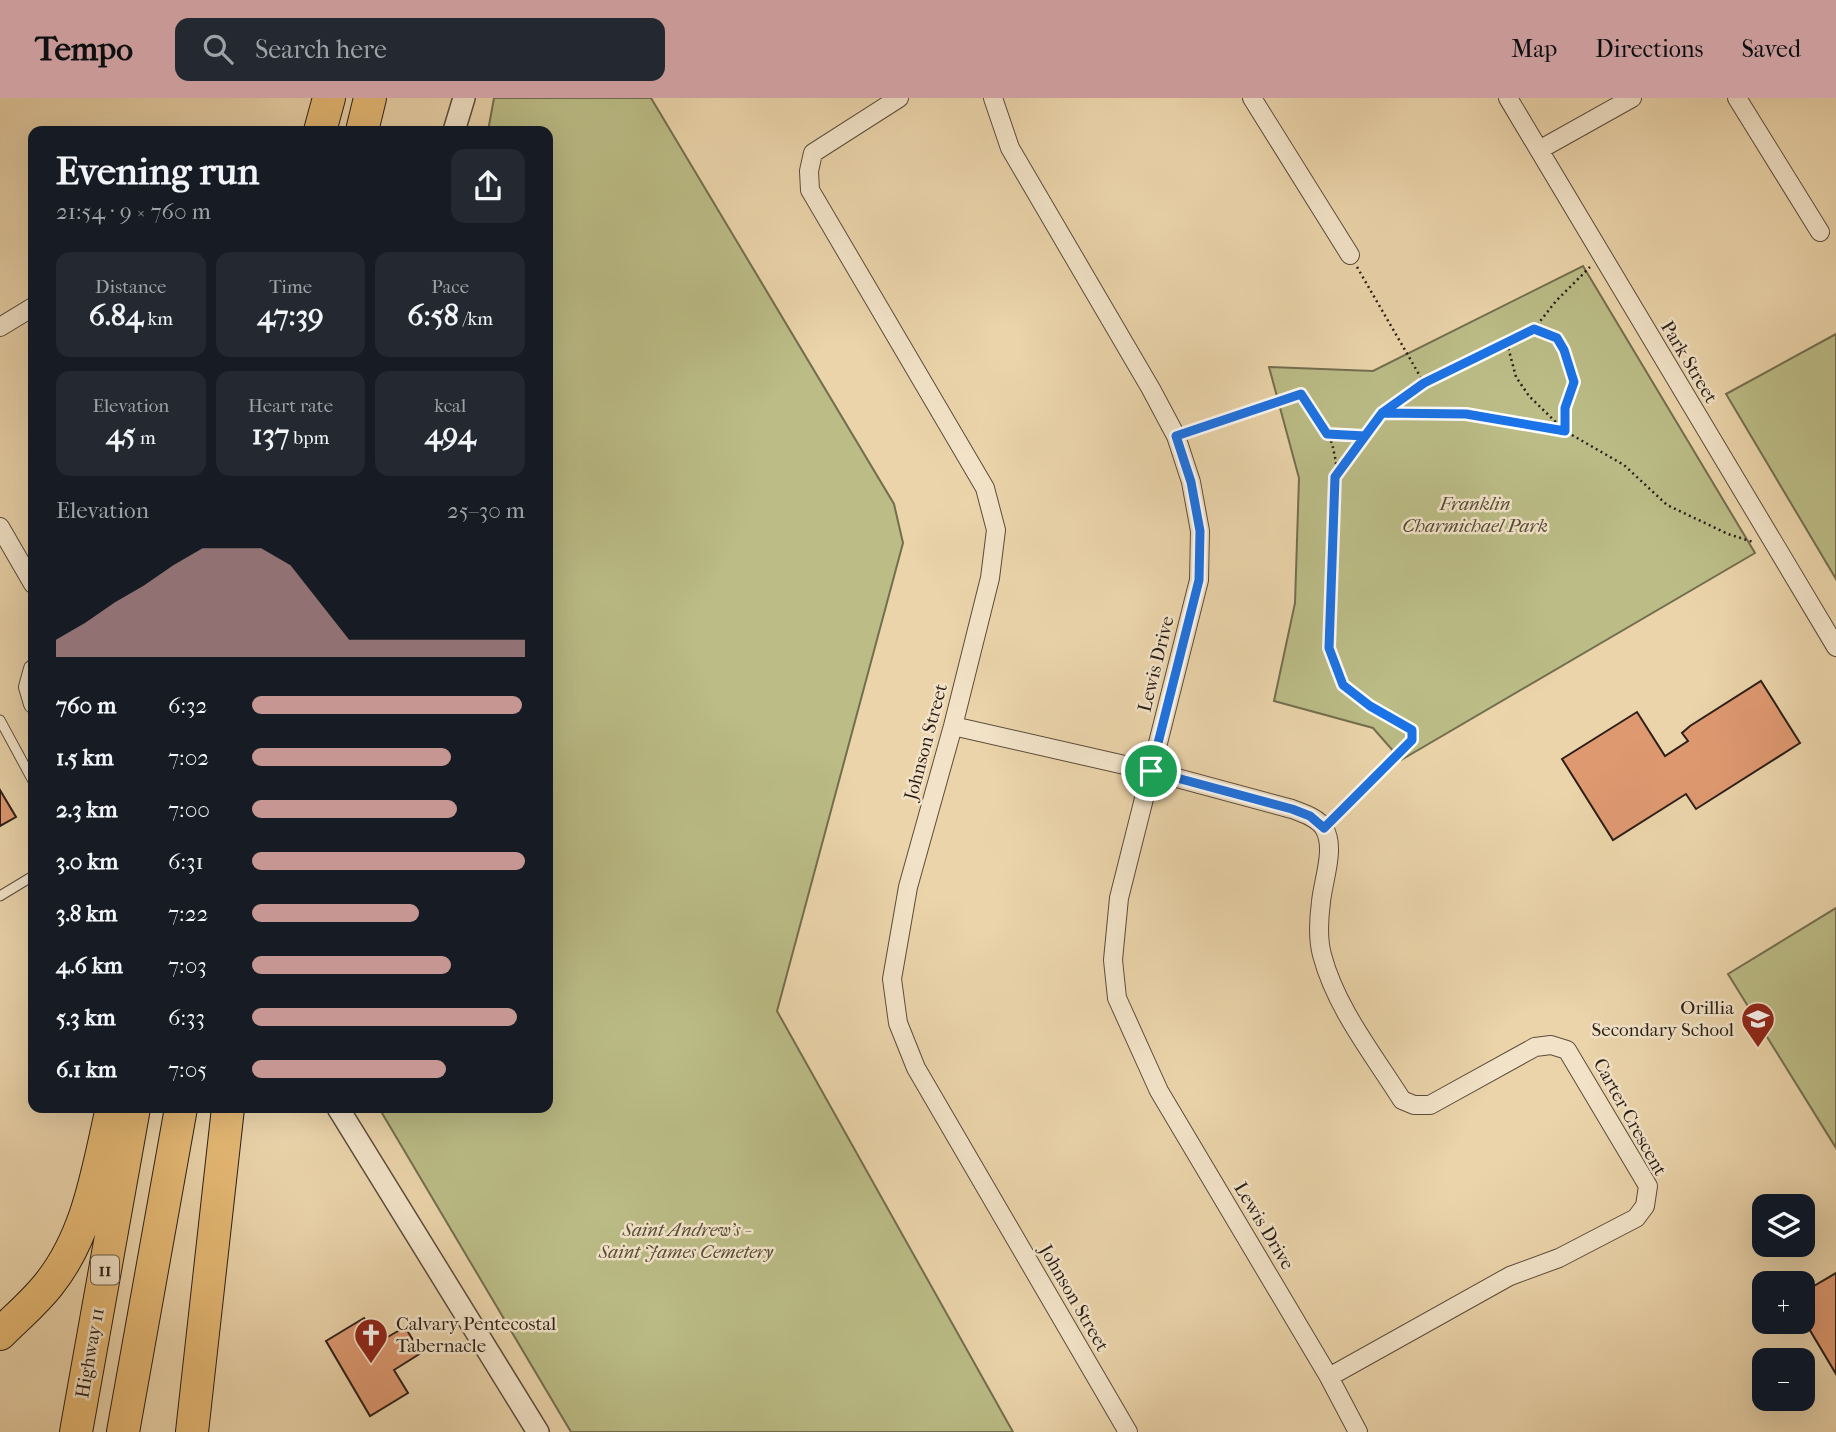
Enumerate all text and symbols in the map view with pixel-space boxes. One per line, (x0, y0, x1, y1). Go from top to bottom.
search box (175, 18, 665, 81)
text: Tempo (35, 30, 133, 69)
icon: search (199, 30, 237, 68)
text: Search here (255, 34, 387, 65)
text: Map (1511, 35, 1557, 63)
text: Directions (1595, 35, 1703, 63)
text: Saved (1741, 35, 1801, 63)
text: Evening run (56, 149, 259, 194)
button: share (451, 149, 525, 223)
text: 21:54 · 9 × 760 m (56, 198, 211, 225)
text: Distance (95, 276, 167, 298)
text: Time (269, 276, 312, 298)
text: Pace (431, 276, 469, 298)
text: 6.84 (89, 298, 143, 333)
text: 47:39 (257, 298, 324, 333)
text: 6:58 (407, 298, 459, 333)
text: km (143, 308, 173, 330)
text: /km (459, 308, 493, 330)
street label: Park Street (1656, 317, 1722, 407)
text: Elevation (92, 395, 169, 417)
text: Heart rate (248, 395, 333, 417)
text: kcal (434, 395, 466, 417)
text: 45 (106, 417, 136, 452)
text: 137 (252, 417, 289, 452)
text: 494 (425, 417, 476, 452)
text: m (136, 427, 156, 449)
text: bpm (289, 427, 329, 449)
park label: Franklin Charmichael Park (1402, 493, 1548, 537)
text: Elevation (56, 497, 149, 524)
text: 25–30 m (447, 497, 525, 524)
street label: Lewis Drive (1133, 614, 1179, 714)
street label: Johnson Street (899, 681, 952, 805)
text: 760 m (56, 692, 116, 719)
text: 6:32 (168, 692, 207, 719)
pin (1121, 741, 1181, 801)
text: 1.5 km (56, 744, 114, 771)
text: 7:02 (168, 744, 209, 771)
icon: arrive (1132, 752, 1170, 790)
text: 2.3 km (56, 796, 118, 823)
text: 7:00 (168, 796, 210, 823)
text: 3.0 km (56, 848, 118, 875)
text: 6:31 (168, 848, 204, 875)
text: 3.8 km (56, 900, 117, 927)
text: 7:22 (168, 900, 208, 927)
text: 4.6 km (56, 952, 123, 979)
text: 7:03 (168, 952, 207, 979)
place label: Orillia Secondary School (1591, 997, 1734, 1041)
school or university icon: Orillia Secondary School (1739, 1000, 1777, 1049)
text: 5.3 km (56, 1004, 116, 1031)
text: 6:33 (168, 1004, 205, 1031)
street label: Carter Crescent (1589, 1055, 1671, 1180)
text: 6.1 km (56, 1056, 117, 1083)
text: 7:05 (168, 1056, 207, 1083)
street label: Lewis Drive (1229, 1178, 1299, 1274)
map controls (1752, 1194, 1815, 1411)
button: layers (1752, 1194, 1815, 1257)
park label: Saint Andrew's - Saint James Cemetery (598, 1219, 774, 1263)
street label: Johnson Street (1034, 1239, 1114, 1356)
road number: 11 (91, 1255, 119, 1284)
button: + (1752, 1271, 1815, 1334)
street label: Highway 11 (71, 1306, 109, 1400)
place label: Calvary Pentecostal Tabernacle (396, 1313, 556, 1357)
church icon: Calvary Pentecostal Tabernacle (352, 1316, 390, 1365)
button: − (1752, 1348, 1815, 1411)

